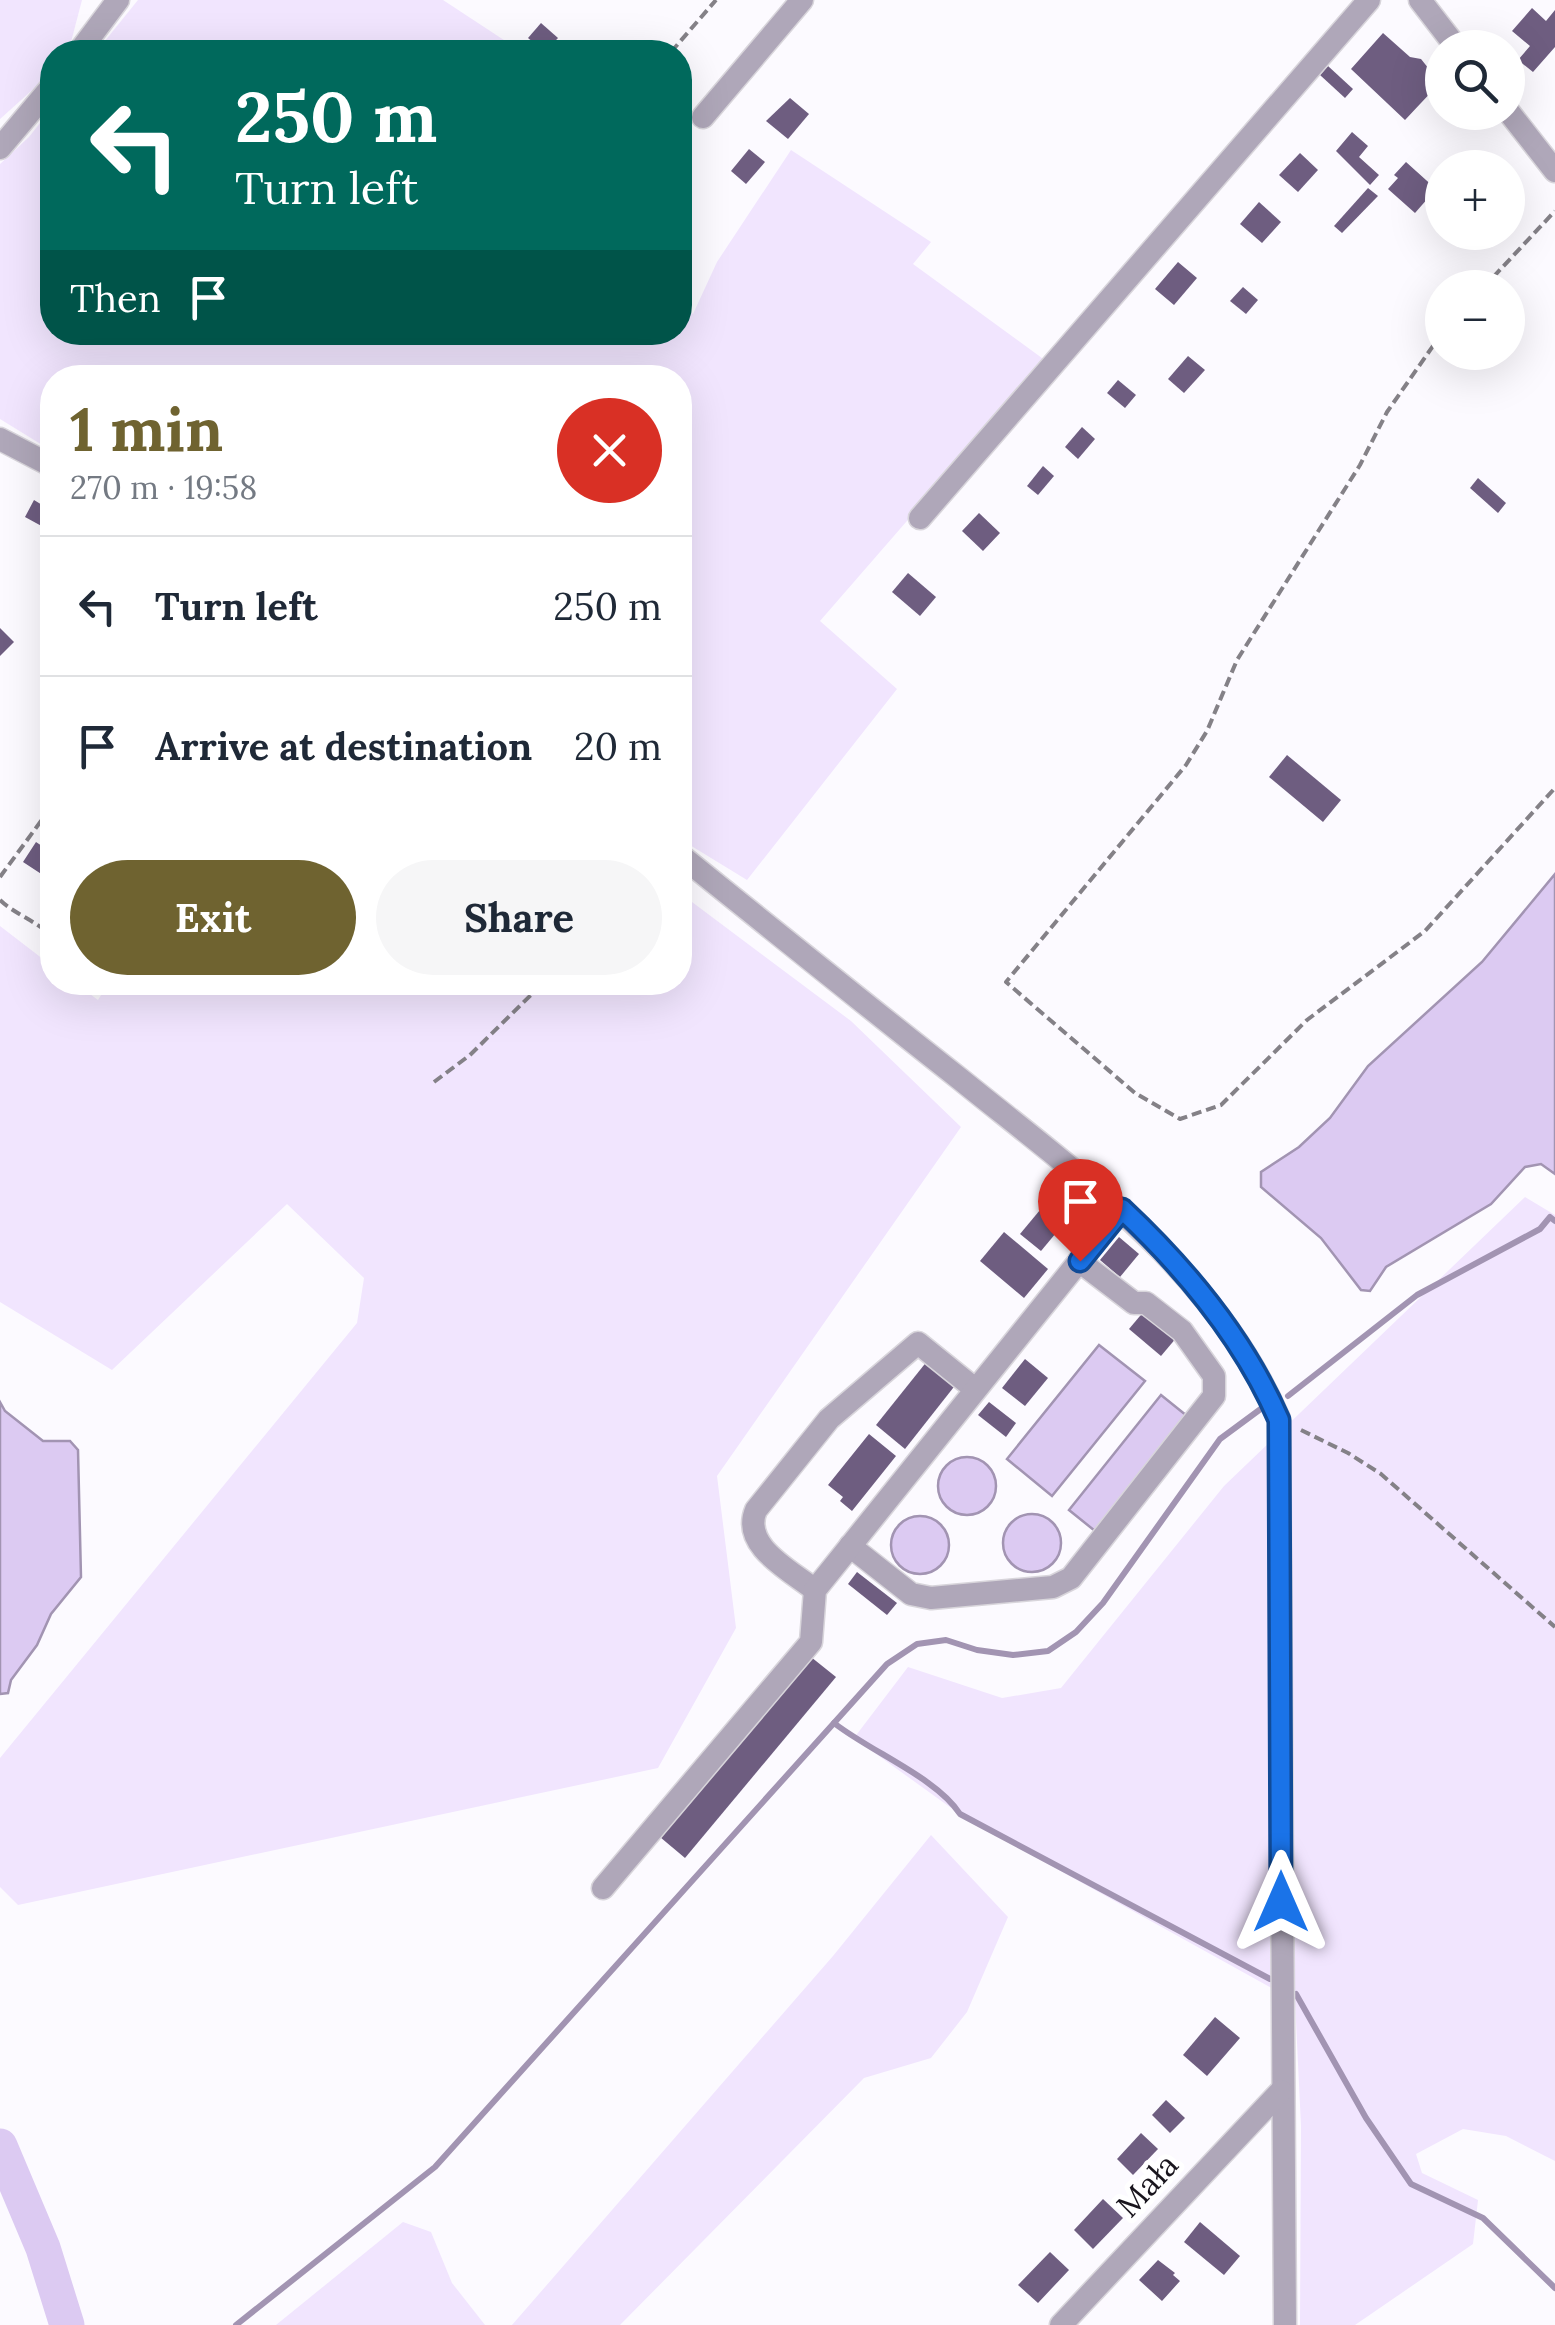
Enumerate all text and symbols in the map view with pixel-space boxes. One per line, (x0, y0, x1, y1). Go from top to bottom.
map controls (1425, 30, 1525, 370)
button: search (1425, 30, 1525, 130)
text: 250 m (235, 72, 437, 161)
icon: left (70, 80, 200, 210)
button: + (1425, 150, 1525, 250)
text: Turn left (235, 159, 418, 216)
icon: arrive (181, 270, 236, 325)
button: − (1425, 270, 1525, 370)
text: Then (70, 274, 161, 322)
text: 1 min (70, 391, 223, 467)
button: close (557, 398, 662, 503)
text: 270 m · 19:58 (70, 467, 257, 508)
icon: left (70, 579, 125, 634)
text: Turn left (155, 582, 318, 630)
text: 250 m (553, 582, 662, 630)
icon: arrive (70, 719, 125, 774)
text: Arrive at destination (155, 722, 532, 770)
text: 20 m (574, 722, 662, 770)
button: Exit (70, 860, 356, 975)
button: Share (376, 860, 662, 975)
pin (1038, 1159, 1123, 1262)
icon: arrive (1053, 1174, 1108, 1229)
position arrow (1229, 1850, 1333, 1954)
street label: Mała (1107, 2145, 1187, 2225)

